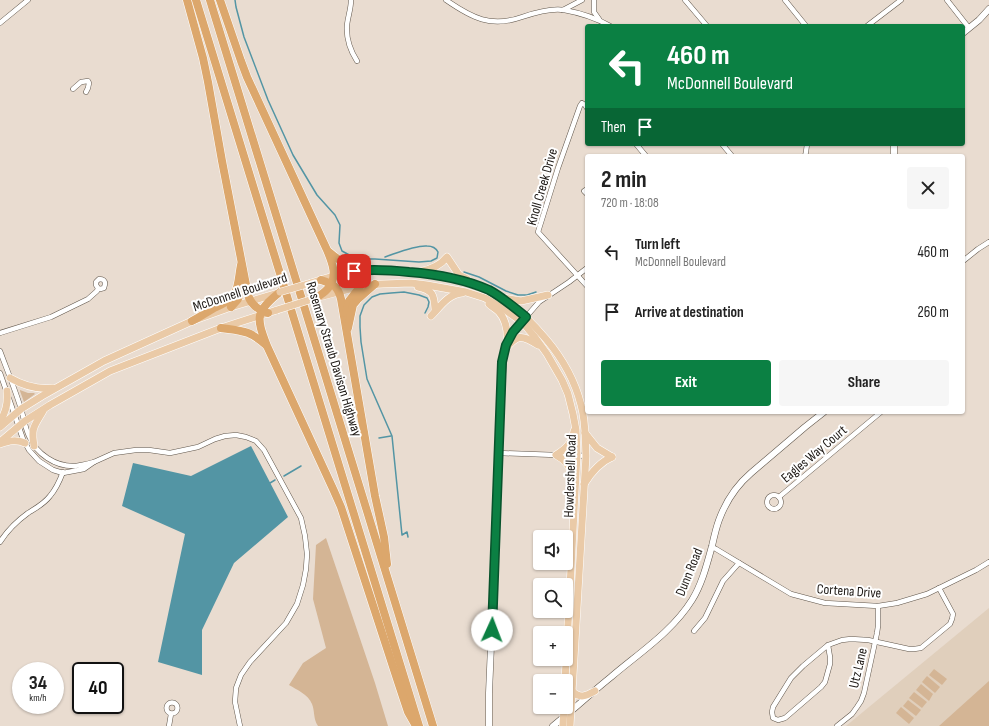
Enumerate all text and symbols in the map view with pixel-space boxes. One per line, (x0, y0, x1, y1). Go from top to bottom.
text: 460 m (667, 39, 729, 72)
icon: left (601, 40, 653, 92)
text: McDonnell Boulevard (667, 73, 793, 94)
icon: arrive (634, 116, 656, 138)
text: Then (601, 118, 626, 137)
street label: Knoll Creek Drive (523, 147, 561, 227)
text: 2 min (601, 165, 647, 194)
button: close (907, 167, 949, 209)
text: 720 m · 18:08 (601, 195, 659, 211)
text: Turn left (635, 235, 680, 254)
icon: left (601, 241, 623, 263)
text: 460 m (917, 243, 949, 262)
pin (337, 254, 371, 288)
text: McDonnell Boulevard (635, 254, 726, 270)
icon: arrive (343, 260, 365, 282)
street label: McDonnell Boulevard (191, 269, 289, 315)
street label: Rosemary Straub Davison Highway (302, 280, 366, 439)
icon: arrive (601, 301, 623, 323)
text: Arrive at destination (635, 303, 744, 322)
text: 260 m (918, 303, 949, 322)
button: Exit (601, 360, 771, 406)
button: Share (779, 360, 949, 406)
street label: Eagles Way Court (778, 422, 850, 486)
street label: Howdershell Road (560, 434, 580, 518)
map controls (533, 530, 573, 714)
button: sound (533, 530, 573, 570)
street label: Dunn Road (672, 545, 706, 598)
button: search (533, 578, 573, 618)
street label: Cortena Drive (816, 580, 882, 602)
position arrow (471, 609, 513, 651)
button: + (533, 626, 573, 666)
street label: Utz Lane (845, 646, 871, 690)
speed limit sign: 40 (72, 662, 124, 714)
text: 34 (29, 671, 47, 695)
button: − (533, 674, 573, 714)
text: km/h (29, 692, 47, 704)

